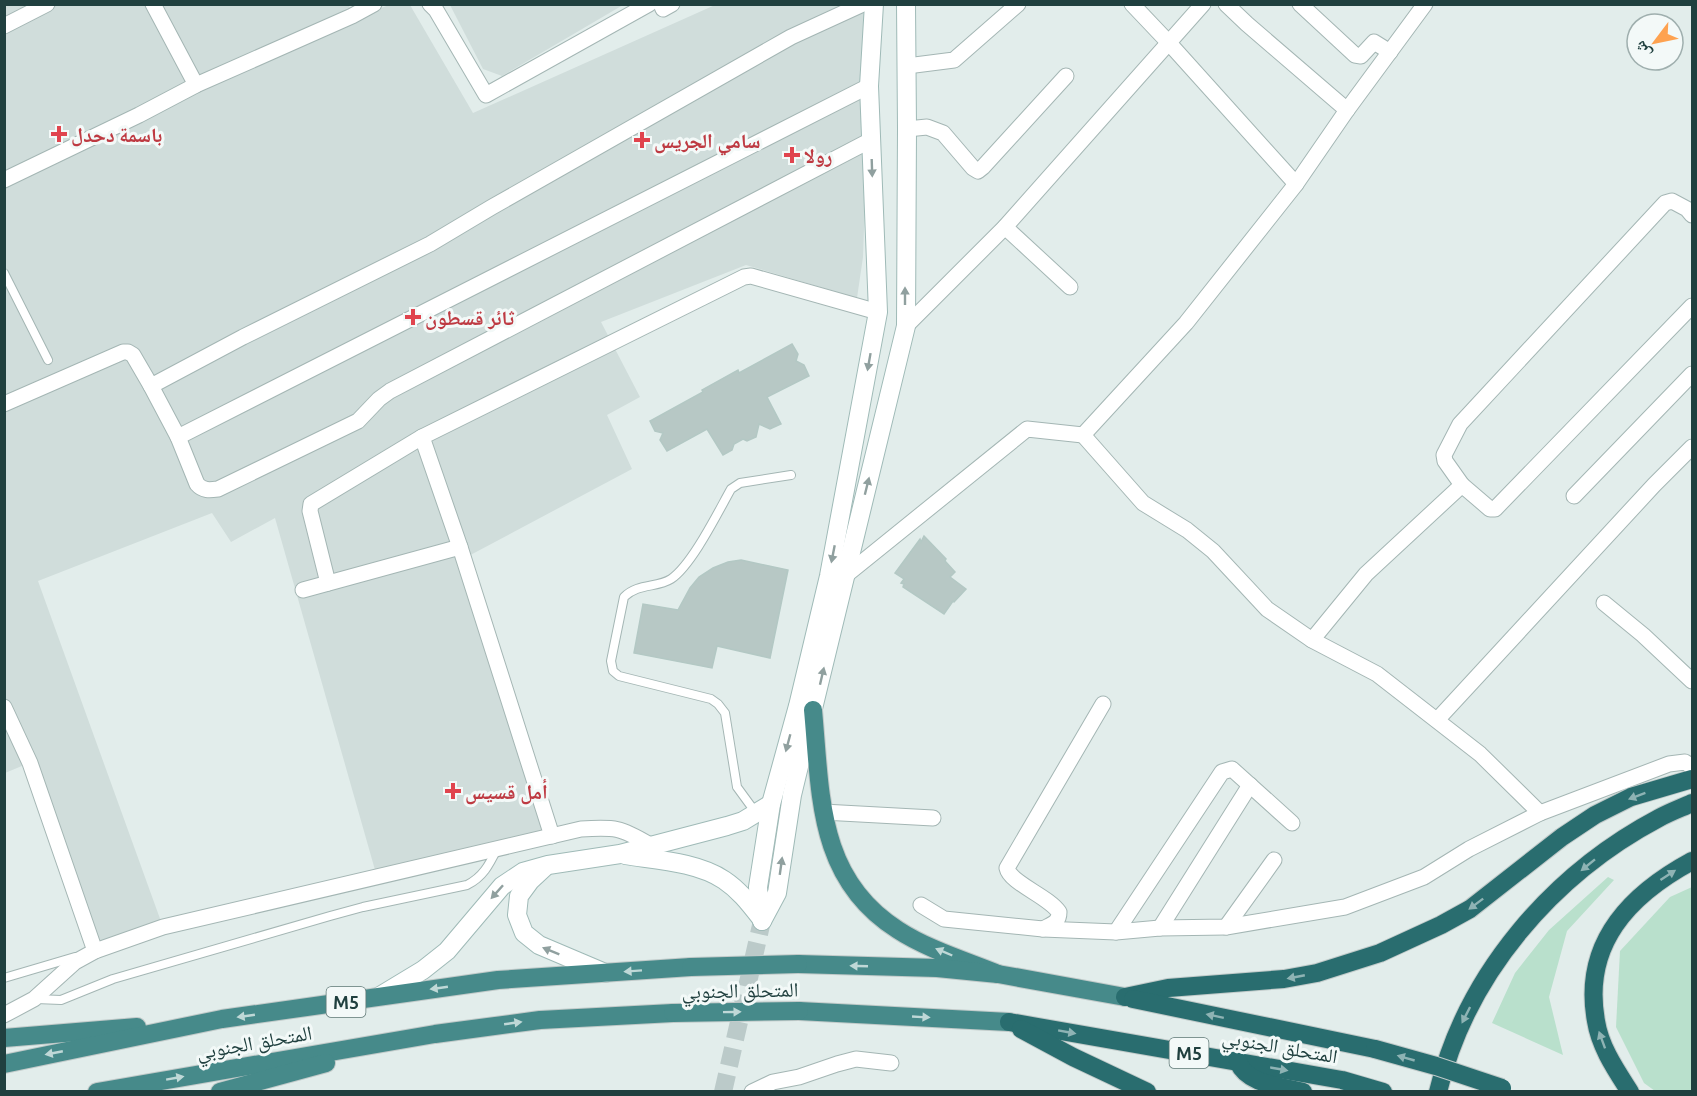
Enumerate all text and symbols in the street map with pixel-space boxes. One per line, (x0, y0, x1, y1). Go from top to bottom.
north arrow (1625, 12, 1685, 72)
text: ش (1630, 37, 1655, 62)
place label: باسمة دحدل (71, 123, 162, 147)
marker: باسمة دحدل (52, 127, 66, 141)
place label: سامي الجريس (654, 129, 760, 156)
marker: سامي الجريس (635, 133, 649, 147)
place label: رولا (804, 144, 832, 167)
marker: رولا (785, 148, 799, 162)
one-way arrow (867, 158, 877, 177)
one-way arrow (900, 286, 910, 305)
place label: ثائر قسطون (425, 306, 515, 330)
marker: ثائر قسطون (406, 310, 420, 324)
one-way arrow (864, 353, 873, 372)
one-way arrow (862, 477, 872, 496)
one-way arrow (828, 544, 837, 563)
one-way arrow (817, 667, 827, 685)
one-way arrow (783, 734, 792, 752)
place label: أمل قسيس (465, 778, 548, 805)
marker: أمل قسيس (446, 784, 460, 798)
one-way arrow (1627, 791, 1645, 801)
one-way arrow (776, 857, 785, 876)
one-way arrow (1581, 858, 1596, 871)
one-way arrow (1660, 870, 1676, 881)
one-way arrow (490, 885, 504, 900)
one-way arrow (1468, 898, 1484, 910)
one-way arrow (542, 946, 560, 956)
one-way arrow (935, 947, 953, 956)
one-way arrow (850, 961, 869, 971)
one-way arrow (623, 966, 642, 976)
one-way arrow (1287, 973, 1306, 982)
street label: المتحلق الجنوبي (681, 977, 799, 1008)
one-way arrow (429, 984, 448, 993)
road number: M5 (326, 987, 366, 1017)
one-way arrow (1461, 1006, 1471, 1023)
one-way arrow (722, 1007, 741, 1017)
one-way arrow (236, 1011, 255, 1020)
one-way arrow (1205, 1011, 1224, 1020)
one-way arrow (911, 1013, 930, 1022)
one-way arrow (503, 1019, 522, 1028)
street label: المتحلق الجنوبي (194, 1021, 314, 1068)
street label: المتحلق الجنوبي (1220, 1025, 1340, 1072)
one-way arrow (1057, 1028, 1076, 1037)
one-way arrow (1597, 1031, 1606, 1049)
road number: M5 (1170, 1038, 1208, 1068)
one-way arrow (45, 1049, 64, 1058)
one-way arrow (1397, 1052, 1415, 1062)
one-way arrow (1270, 1065, 1289, 1074)
one-way arrow (166, 1073, 185, 1082)

